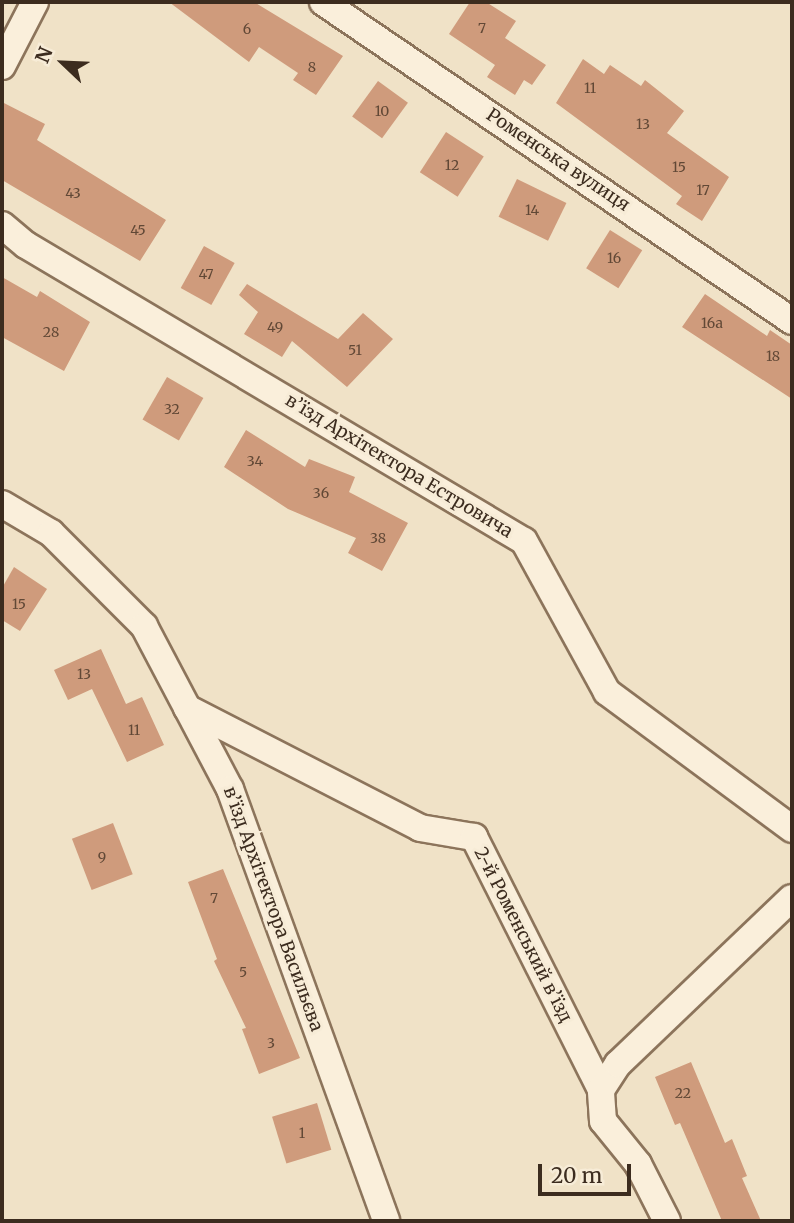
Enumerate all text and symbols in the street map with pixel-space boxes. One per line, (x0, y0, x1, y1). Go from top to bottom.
house number: 7 (478, 20, 486, 36)
house number: 6 (243, 21, 251, 37)
north arrow (28, 28, 98, 98)
text: N (30, 43, 58, 66)
house number: 8 (308, 59, 316, 75)
house number: 11 (584, 80, 596, 96)
house number: 10 (375, 103, 389, 119)
street label: Роменська вулиця (482, 104, 634, 216)
house number: 13 (636, 116, 650, 132)
house number: 12 (445, 157, 459, 173)
house number: 15 (672, 159, 686, 175)
house number: 17 (696, 182, 710, 198)
house number: 43 (65, 185, 81, 201)
house number: 14 (525, 202, 539, 218)
house number: 45 (130, 222, 146, 238)
house number: 16 (607, 250, 621, 266)
house number: 47 (198, 266, 214, 282)
house number: 16а (701, 315, 723, 331)
house number: 49 (267, 319, 283, 335)
house number: 28 (43, 324, 59, 340)
house number: 51 (348, 342, 362, 358)
house number: 18 (766, 348, 780, 364)
street label: в’їзд Архітектора Естровича (281, 389, 517, 543)
house number: 32 (164, 401, 180, 417)
house number: 34 (247, 453, 263, 469)
house number: 36 (313, 485, 329, 501)
house number: 38 (370, 530, 386, 546)
house number: 15 (12, 596, 26, 612)
house number: 13 (77, 666, 91, 682)
house number: 11 (128, 722, 140, 738)
street label: в’їзд Архітектора Васильєва (219, 784, 327, 1034)
street label: 2-й Роменський в’їзд (469, 844, 577, 1026)
house number: 9 (98, 849, 106, 865)
house number: 7 (210, 890, 218, 906)
house number: 5 (239, 964, 247, 980)
house number: 3 (267, 1035, 275, 1051)
house number: 22 (675, 1085, 691, 1101)
house number: 1 (299, 1125, 305, 1141)
scale bar (542, 1150, 635, 1194)
text: 20 m (551, 1162, 602, 1189)

